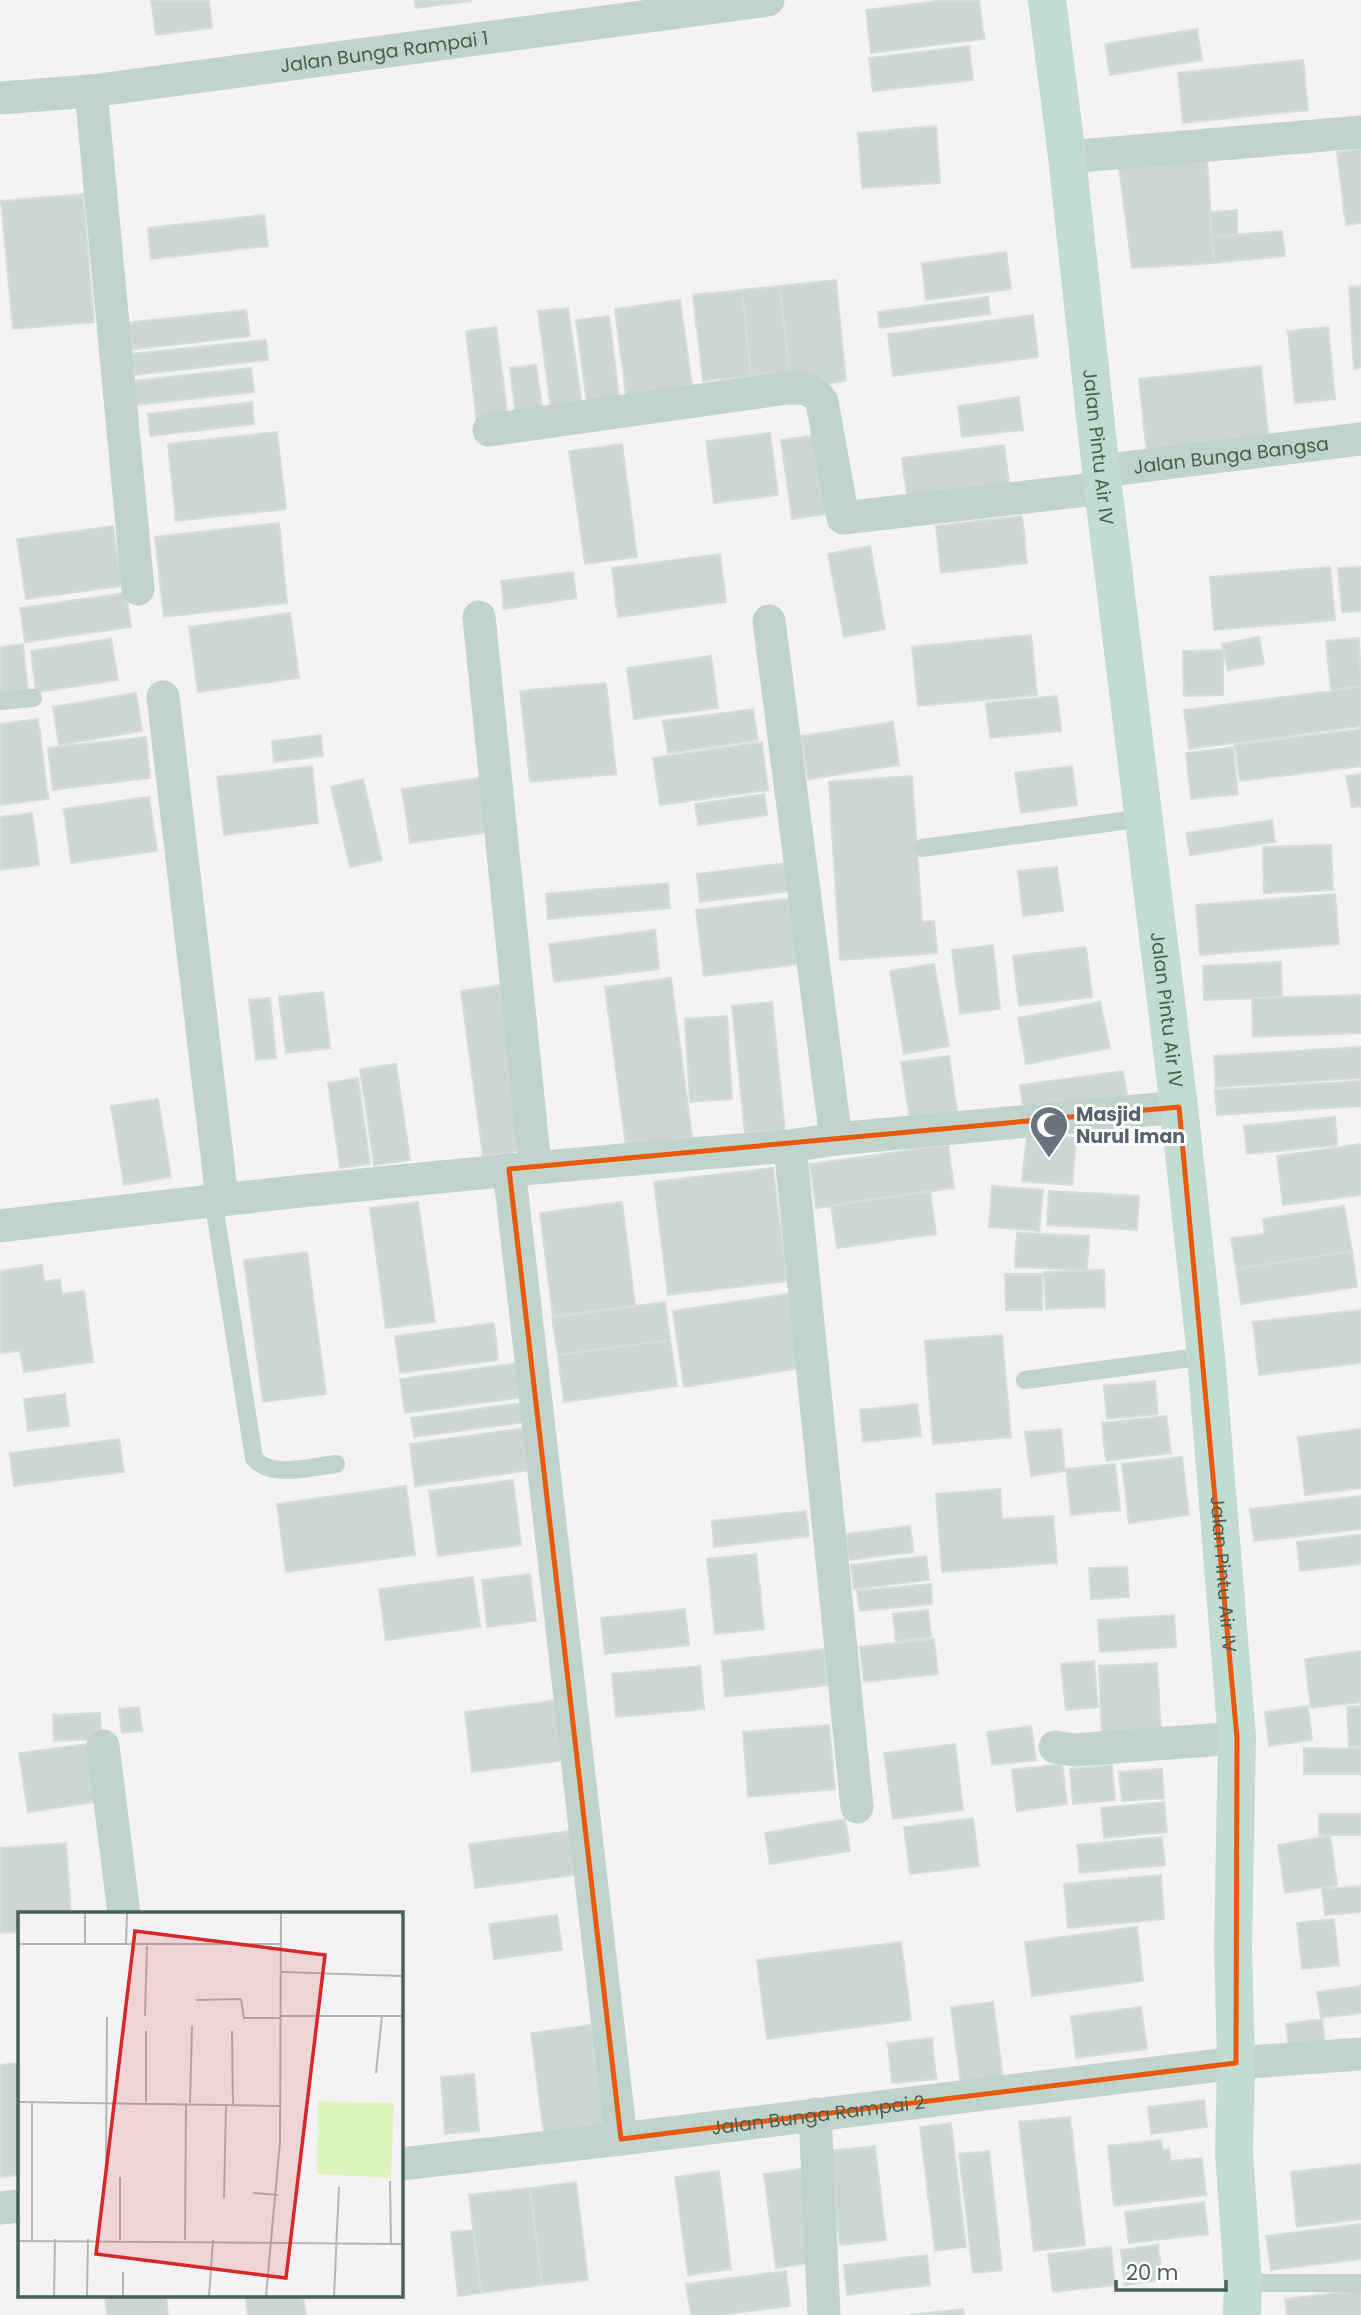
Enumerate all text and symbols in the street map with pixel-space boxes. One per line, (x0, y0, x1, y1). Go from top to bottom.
street label: Jalan Bunga Rampai 1 (278, 24, 490, 79)
street label: Jalan Pintu Air IV (1077, 368, 1121, 527)
street label: Jalan Bunga Bangsa (1132, 430, 1330, 480)
street label: Jalan Pintu Air IV (1144, 930, 1190, 1090)
place label: Masjid Nurul Iman (1076, 1101, 1185, 1150)
mosque icon: Masjid Nurul Iman (1028, 1104, 1070, 1159)
street label: Jalan Pintu Air IV (1204, 1495, 1244, 1653)
inset map (18, 1912, 402, 2298)
street label: Jalan Bunga Rampai 2 (710, 2088, 926, 2141)
scale bar (1116, 2248, 1226, 2292)
text: 20 m (1126, 2258, 1179, 2287)

